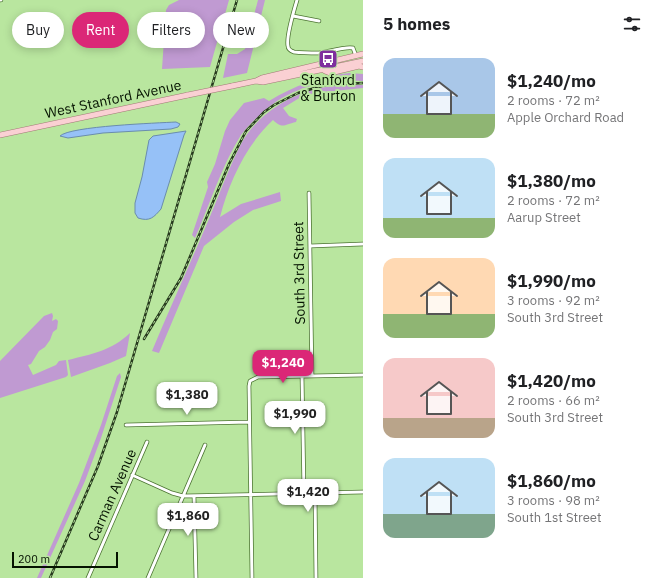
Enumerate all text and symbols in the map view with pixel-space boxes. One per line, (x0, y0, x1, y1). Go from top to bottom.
chip: Buy (12, 12, 64, 48)
chip: Rent (72, 12, 129, 48)
chip: Filters (137, 12, 205, 48)
chip: New (213, 12, 269, 48)
text: 5 homes (383, 13, 450, 35)
icon: filters (621, 13, 643, 35)
bus stop icon: Stanford & Burton (317, 48, 339, 70)
text: $1,240/mo (507, 70, 596, 92)
place label: Stanford & Burton (300, 71, 356, 105)
icon: home (415, 74, 463, 122)
street label: West Stanford Avenue (43, 76, 183, 122)
text: 2 rooms · 72 m² (507, 92, 600, 109)
text: Apple Orchard Road (507, 109, 624, 126)
text: $1,380/mo (507, 170, 596, 192)
icon: home (415, 174, 463, 222)
text: 2 rooms · 72 m² (507, 192, 600, 209)
text: Aarup Street (507, 209, 581, 226)
street label: South 3rd Street (289, 221, 309, 325)
text: $1,990/mo (507, 270, 596, 292)
icon: home (415, 274, 463, 322)
text: 3 rooms · 92 m² (507, 292, 600, 309)
text: South 3rd Street (507, 309, 603, 326)
pin: $1,240 (250, 350, 316, 384)
text: $1,240 (261, 354, 305, 371)
text: $1,420/mo (507, 370, 596, 392)
icon: home (415, 374, 463, 422)
pin: $1,380 (154, 382, 220, 416)
text: $1,380 (165, 386, 209, 403)
text: 2 rooms · 66 m² (507, 392, 600, 409)
pin: $1,990 (262, 401, 328, 435)
text: $1,990 (273, 405, 317, 422)
text: South 3rd Street (507, 409, 603, 426)
street label: Carman Avenue (84, 446, 140, 544)
text: $1,860/mo (507, 470, 596, 492)
icon: home (415, 474, 463, 522)
pin: $1,420 (275, 479, 341, 513)
text: $1,420 (286, 483, 330, 500)
text: 3 rooms · 98 m² (507, 492, 600, 509)
pin: $1,860 (155, 503, 221, 537)
text: $1,860 (166, 507, 210, 524)
text: South 1st Street (507, 509, 602, 526)
scale bar (12, 550, 118, 569)
text: 200 m (18, 552, 50, 566)

